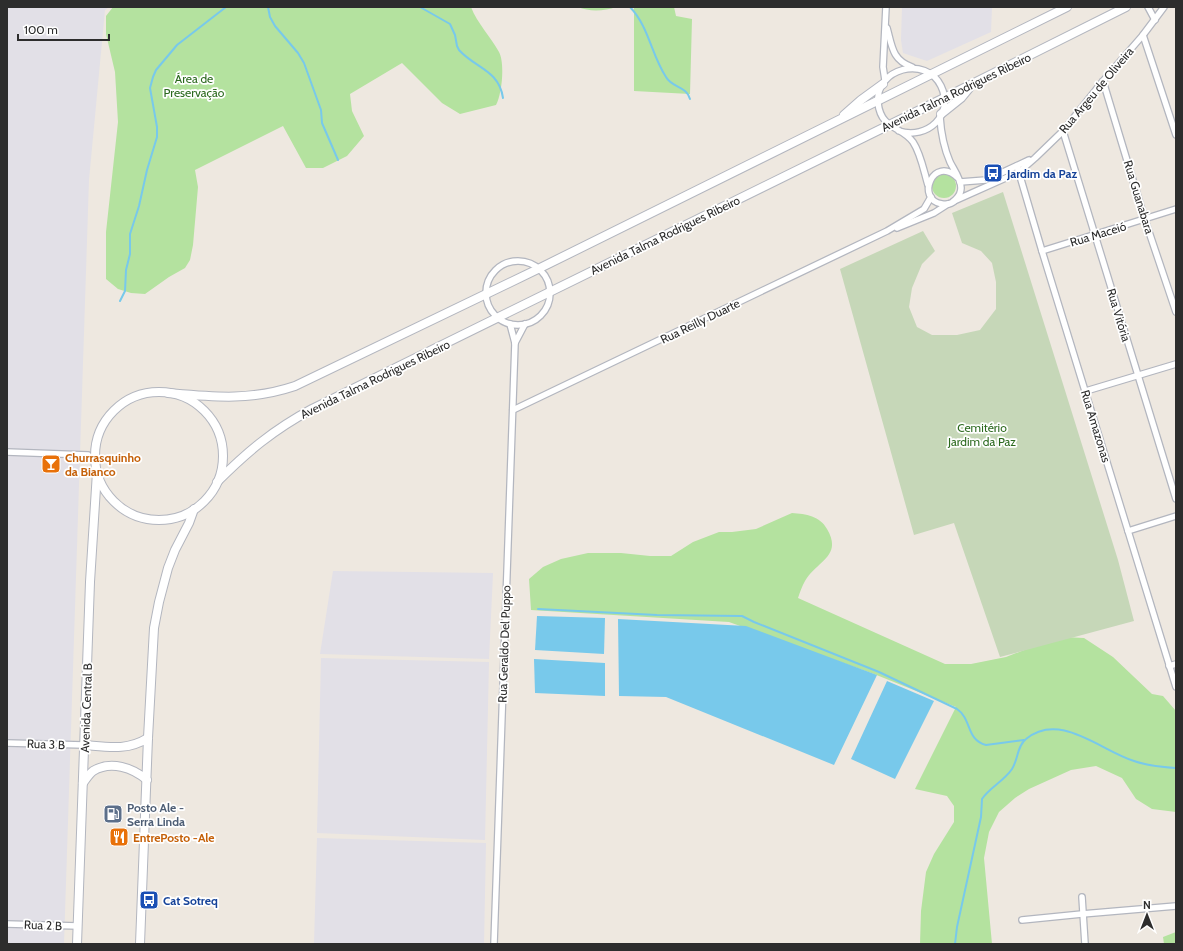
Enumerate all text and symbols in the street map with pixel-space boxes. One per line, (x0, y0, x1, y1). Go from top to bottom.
scale bar (18, 16, 109, 42)
text: 100 m (24, 22, 58, 37)
street label: Rua Argeu de Oliveira (1056, 44, 1137, 136)
street label: Avenida Talma Rodrigues Ribeiro (879, 49, 1034, 135)
park label: Área de Preservação (164, 71, 225, 100)
street label: Rua Guanabara (1121, 158, 1157, 236)
bus stop icon: Jardim da Paz (982, 162, 1004, 184)
place label: Jardim da Paz (1006, 166, 1077, 181)
street label: Avenida Talma Rodrigues Ribeiro (588, 192, 743, 278)
street label: Rua Maceió (1068, 218, 1128, 250)
street label: Rua Vitória (1104, 287, 1134, 344)
street label: Rua Reilly Duarte (658, 295, 742, 347)
street label: Avenida Talma Rodrigues Ribeiro (298, 336, 453, 422)
street label: Rua Amazonas (1078, 388, 1114, 464)
park label: Cemitério Jardim da Paz (947, 420, 1016, 449)
place label: Churrasquinho da Bianco (65, 450, 141, 479)
bar icon: Churrasquinho da Bianco (40, 453, 62, 475)
street label: Rua Geraldo Del Puppo (494, 585, 514, 703)
street label: Avenida Central B (77, 663, 95, 753)
street label: Rua 3 B (27, 736, 65, 752)
place label: Posto Ale - Serra Linda (127, 800, 185, 829)
fuel station icon: Posto Ale - Serra Linda (102, 803, 124, 825)
restaurant icon: EntrePosto -Ale (108, 826, 130, 848)
place label: EntrePosto -Ale (133, 830, 215, 845)
bus stop icon: Cat Sotreq (138, 889, 160, 911)
place label: Cat Sotreq (163, 893, 218, 908)
north arrow (1127, 895, 1167, 935)
text: N (1143, 898, 1151, 912)
street label: Rua 2 B (24, 917, 62, 933)

